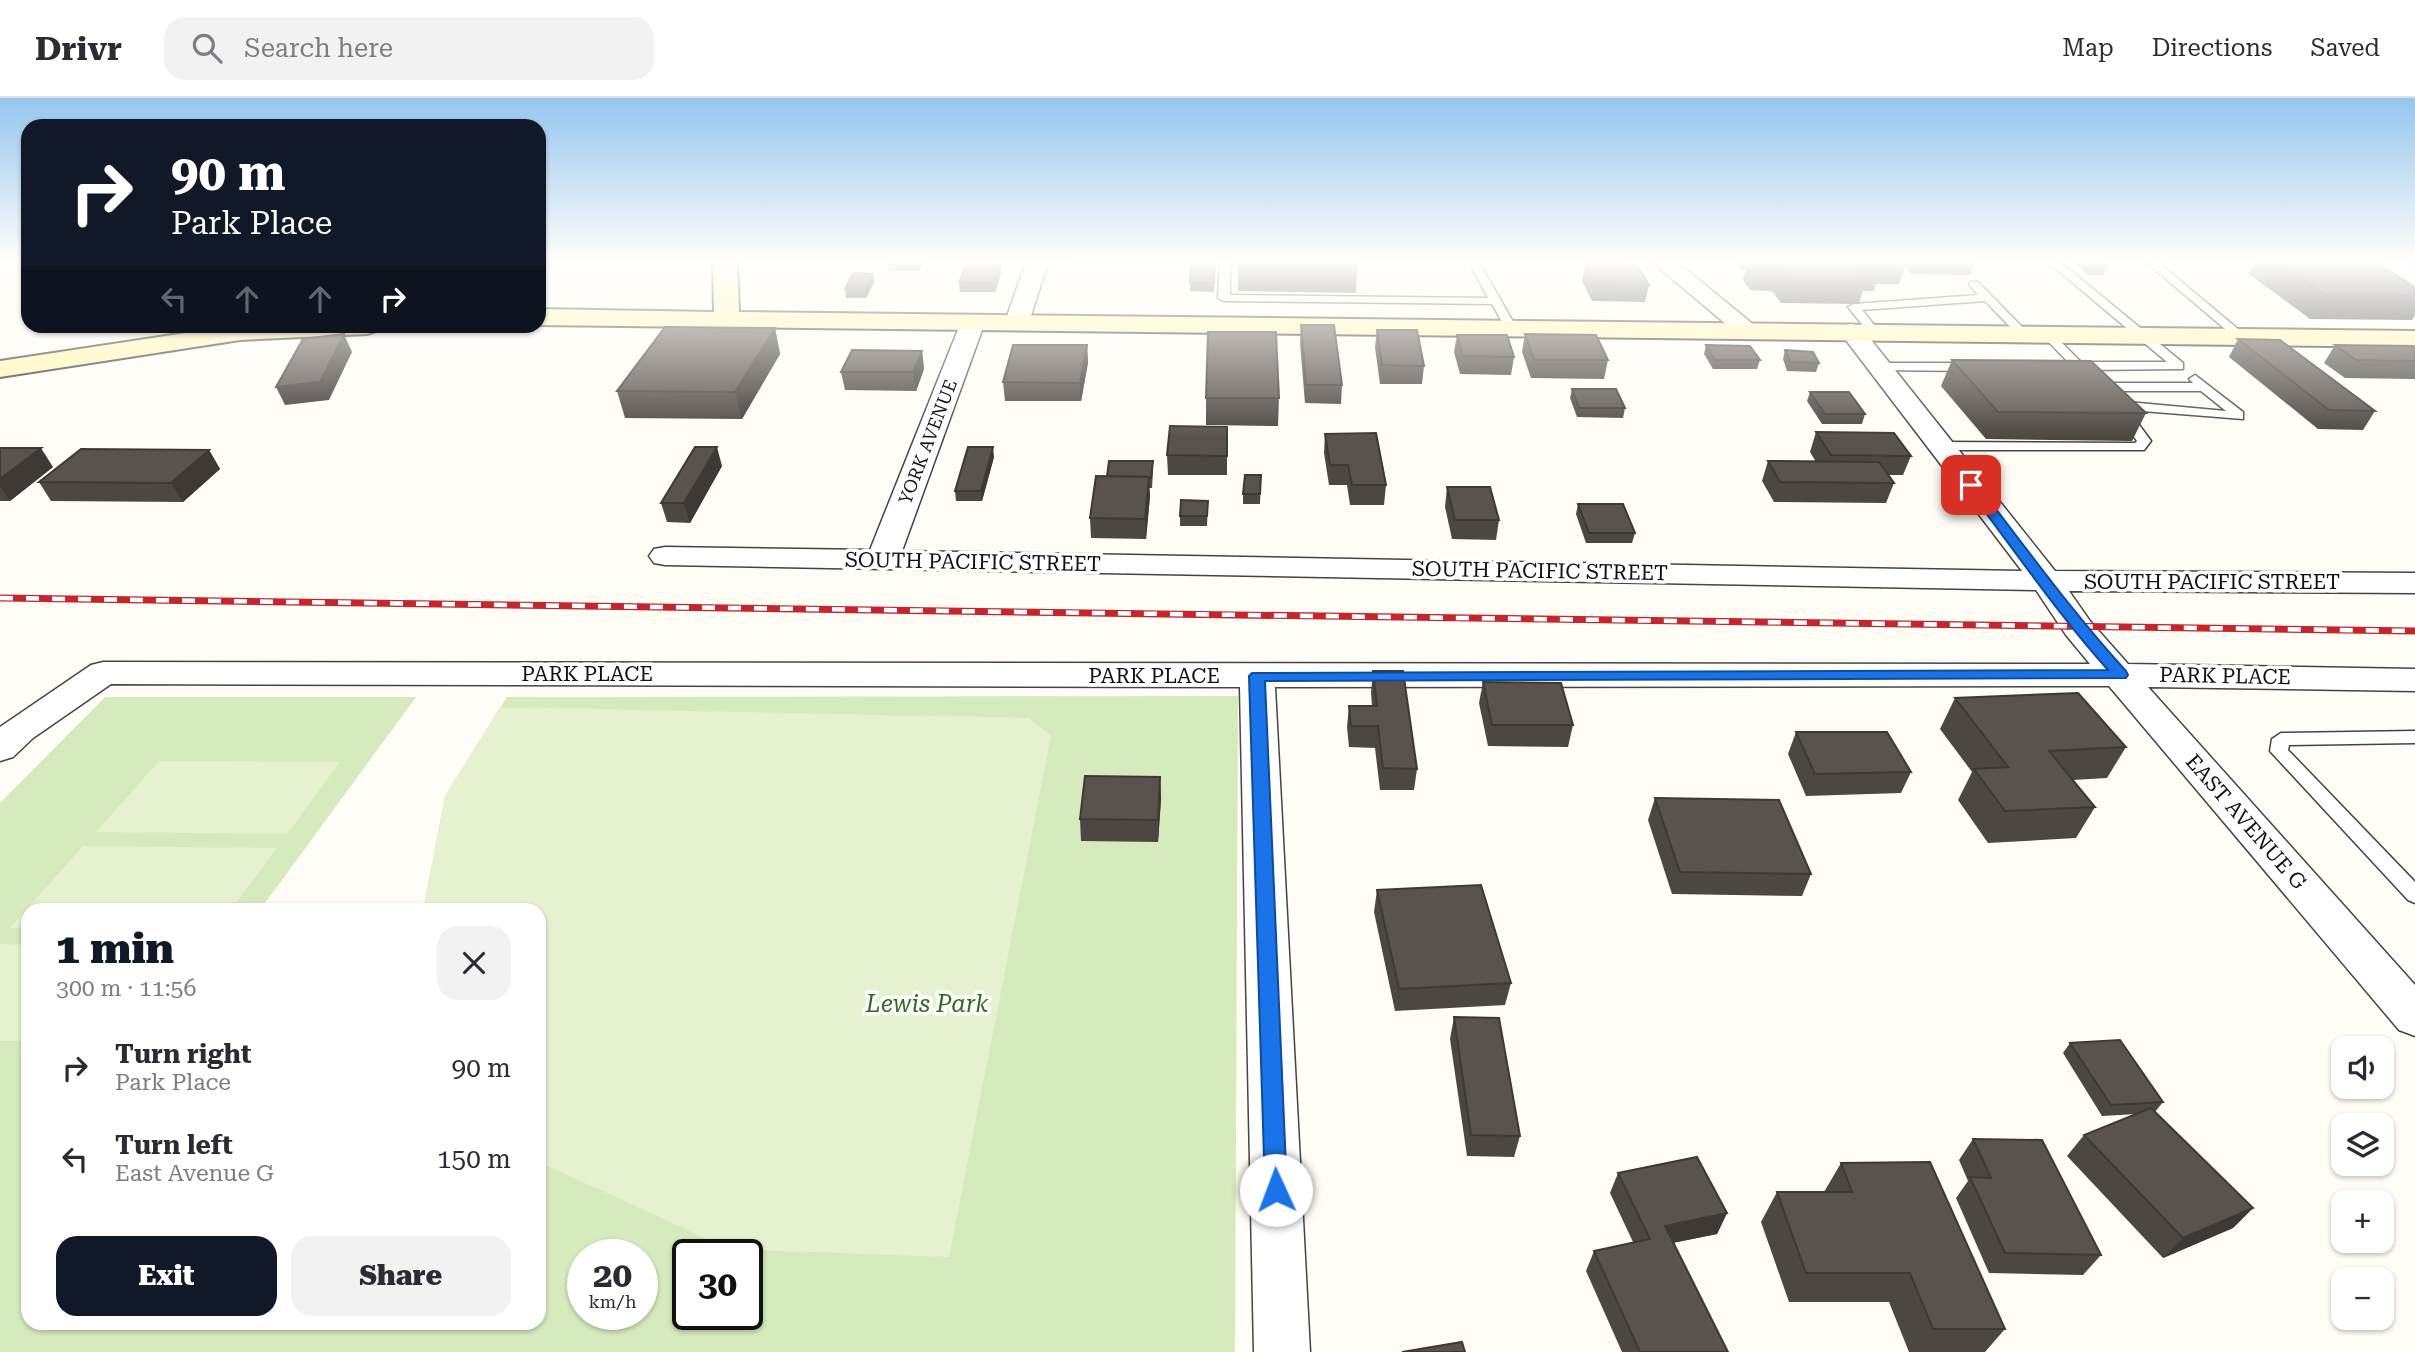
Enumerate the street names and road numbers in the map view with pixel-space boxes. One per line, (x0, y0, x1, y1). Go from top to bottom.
street label: YORK AVENUE (894, 376, 961, 507)
street label: SOUTH PACIFIC STREET (845, 548, 1101, 576)
street label: SOUTH PACIFIC STREET (1412, 557, 1668, 585)
street label: SOUTH PACIFIC STREET (2084, 570, 2340, 594)
street label: PARK PLACE (521, 662, 653, 686)
street label: PARK PLACE (2159, 663, 2291, 689)
street label: PARK PLACE (1088, 664, 1220, 688)
street label: EAST AVENUE G (2181, 750, 2311, 894)

